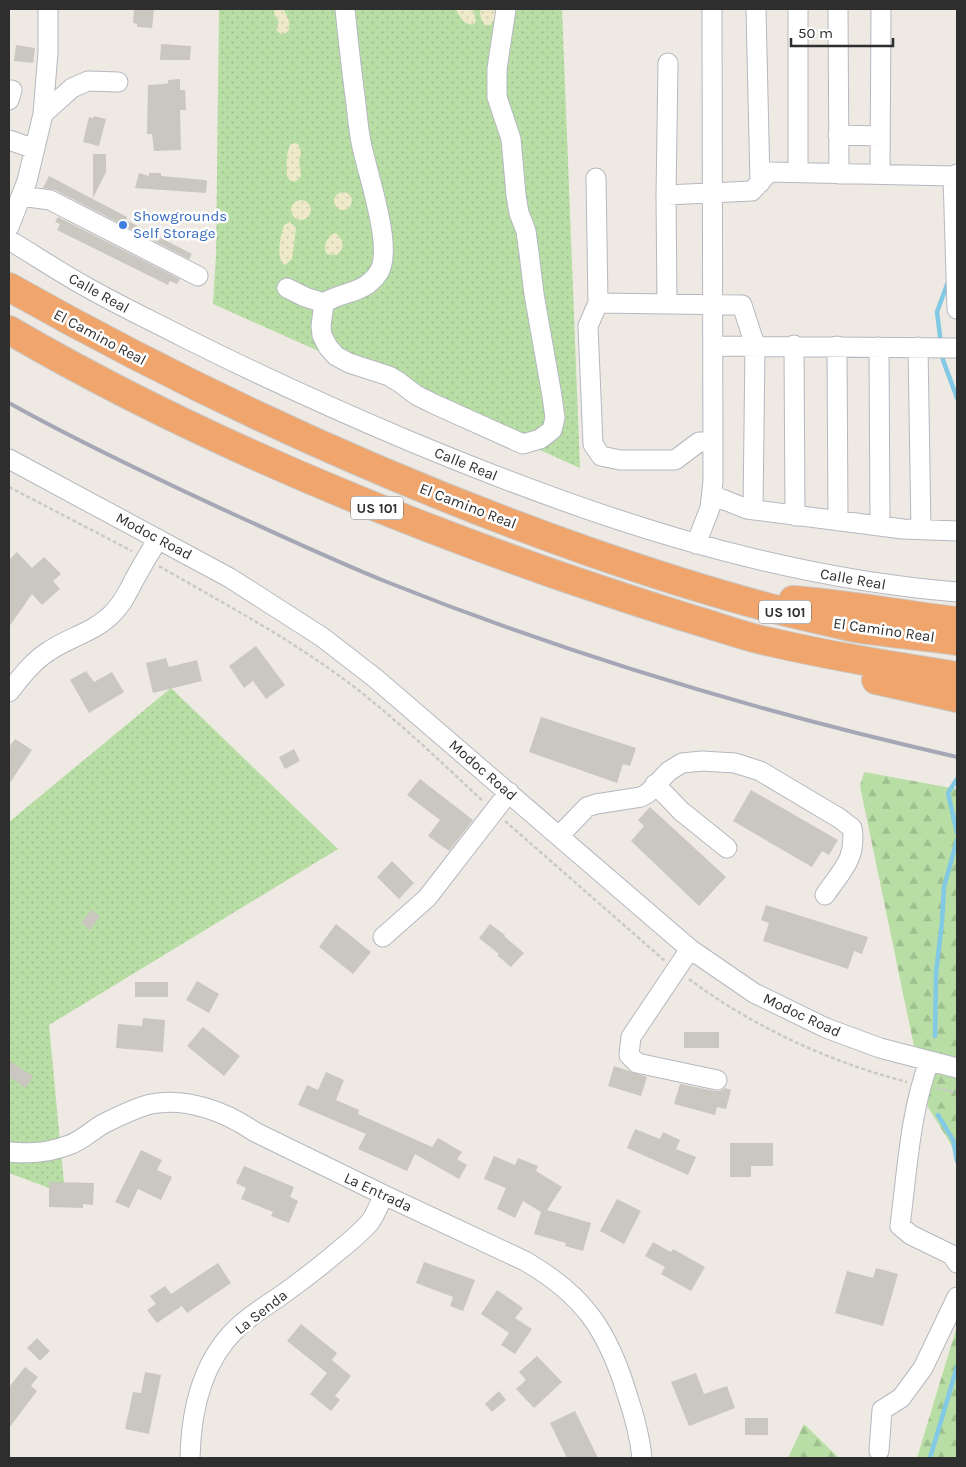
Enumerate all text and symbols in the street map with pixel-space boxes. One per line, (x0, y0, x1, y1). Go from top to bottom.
scale bar (791, 15, 894, 47)
text: 50 m (798, 24, 833, 42)
place label: Showgrounds Self Storage (133, 207, 227, 242)
marker: Showgrounds Self Storage (117, 219, 129, 231)
street label: Calle Real (66, 269, 132, 317)
street label: El Camino Real (51, 305, 149, 369)
street label: Calle Real (432, 443, 500, 485)
street label: El Camino Real (417, 479, 519, 533)
road number: US 101 (351, 496, 403, 520)
street label: Modoc Road (113, 508, 195, 564)
street label: Calle Real (819, 564, 887, 594)
road number: US 101 (759, 600, 811, 624)
street label: El Camino Real (832, 614, 936, 646)
street label: Modoc Road (445, 736, 521, 804)
street label: Modoc Road (760, 989, 844, 1041)
street label: La Entrada (341, 1168, 415, 1216)
street label: La Senda (231, 1286, 291, 1338)

